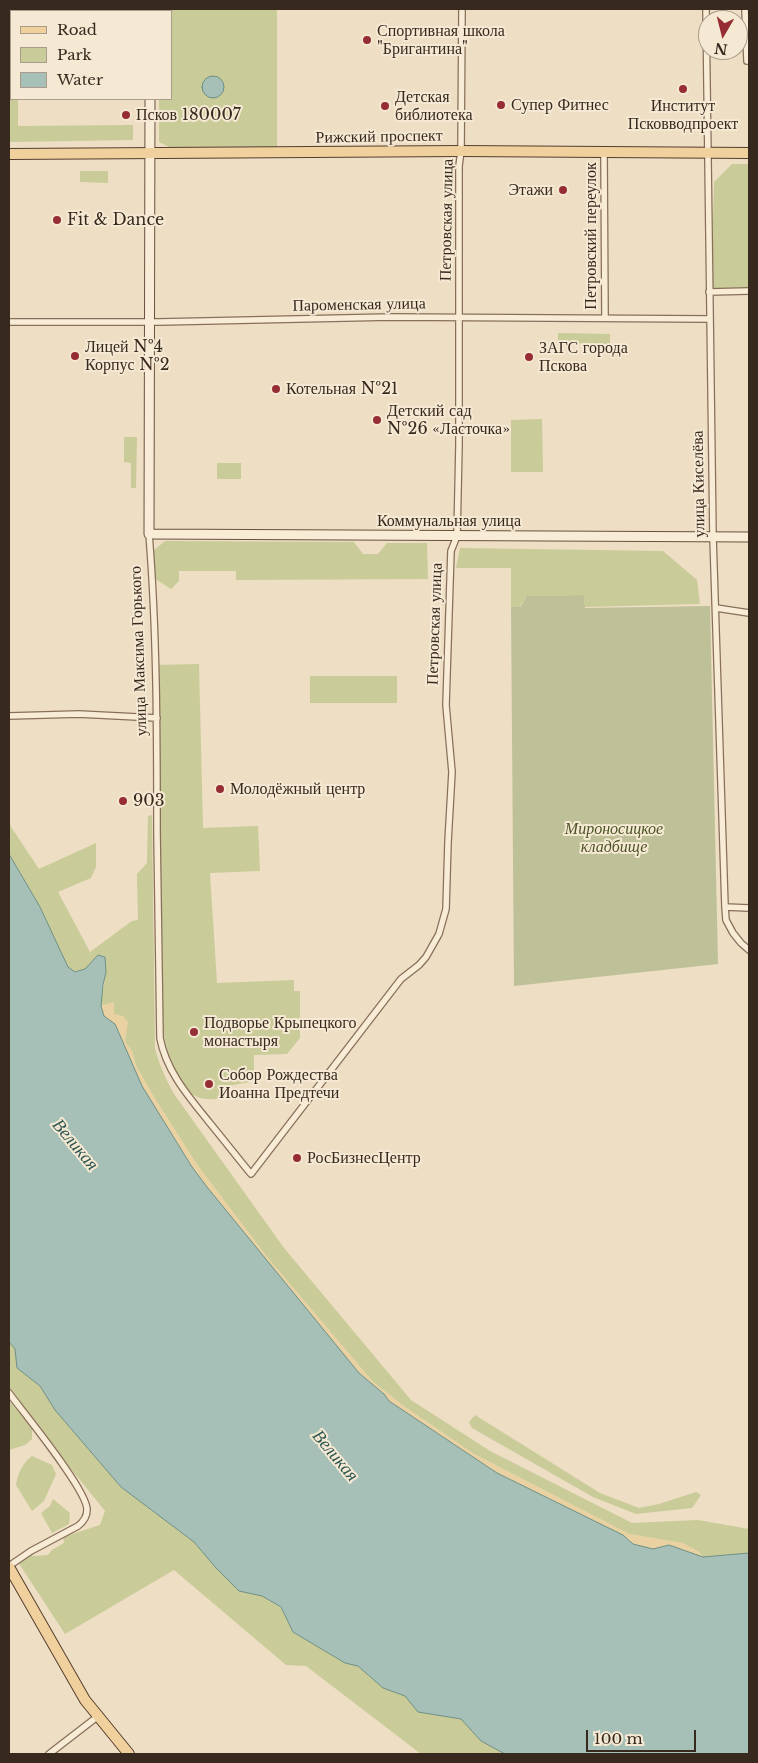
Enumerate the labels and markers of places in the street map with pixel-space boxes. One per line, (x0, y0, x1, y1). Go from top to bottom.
place label: Спортивная школа "Бригантина" (377, 21, 505, 59)
marker: Спортивная школа "Бригантина" (361, 34, 373, 46)
marker: Институт Псковводпроект (677, 83, 689, 95)
place label: Детская библиотека (395, 87, 473, 125)
place label: Супер Фитнес (511, 95, 609, 115)
place label: Институт Псковводпроект (628, 96, 738, 134)
marker: Супер Фитнес (495, 99, 507, 111)
marker: Детская библиотека (379, 100, 391, 112)
place label: Псков 180007 (136, 105, 241, 125)
marker: Псков 180007 (120, 109, 132, 121)
place label: Этажи (509, 180, 553, 200)
marker: Этажи (557, 184, 569, 196)
place label: Fit & Dance (67, 210, 164, 230)
marker: Fit & Dance (51, 214, 63, 226)
place label: Лицей №4 Корпус №2 (85, 337, 170, 375)
place label: ЗАГС города Пскова (539, 338, 628, 376)
marker: Лицей №4 Корпус №2 (69, 350, 81, 362)
marker: ЗАГС города Пскова (523, 351, 535, 363)
place label: Котельная №21 (286, 379, 398, 399)
marker: Котельная №21 (270, 383, 282, 395)
place label: Детский сад №26 «Ласточка» (387, 401, 510, 439)
marker: Детский сад №26 «Ласточка» (371, 414, 383, 426)
place label: Молодёжный центр (230, 779, 365, 799)
marker: Молодёжный центр (214, 783, 226, 795)
place label: 903 (133, 791, 165, 811)
marker: 903 (117, 795, 129, 807)
place label: Подворье Крыпецкого монастыря (204, 1013, 356, 1051)
marker: Подворье Крыпецкого монастыря (188, 1026, 200, 1038)
place label: Собор Рождества Иоанна Предтечи (219, 1065, 339, 1103)
marker: Собор Рождества Иоанна Предтечи (203, 1078, 215, 1090)
place label: РосБизнесЦентр (307, 1148, 421, 1168)
marker: РосБизнесЦентр (291, 1152, 303, 1164)

